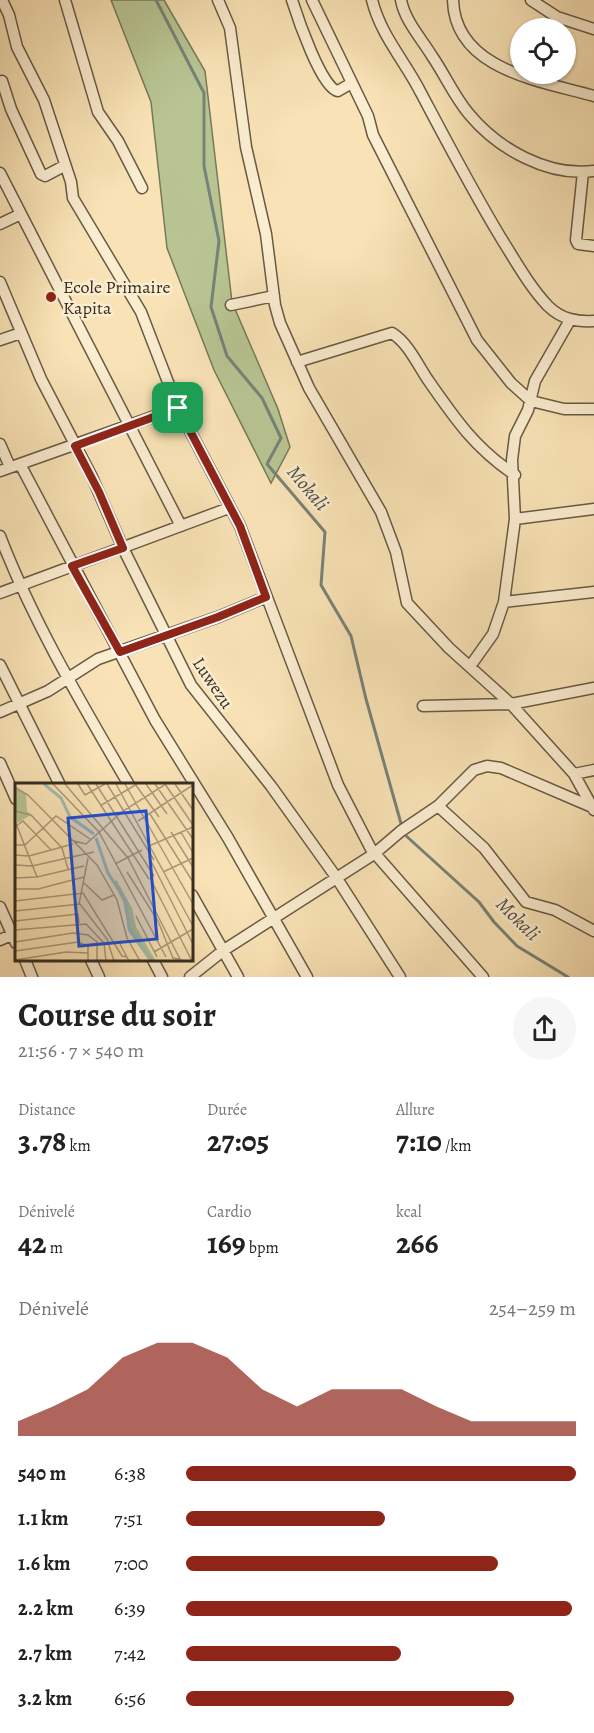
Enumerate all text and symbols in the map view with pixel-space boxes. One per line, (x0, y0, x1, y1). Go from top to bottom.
map controls (510, 18, 576, 84)
button: locate (510, 18, 576, 84)
place label: Ecole Primaire Kapita (63, 275, 170, 320)
marker: Ecole Primaire Kapita (44, 290, 58, 304)
pin (152, 382, 203, 433)
icon: arrive (161, 391, 194, 424)
water label: Mokali (281, 459, 335, 517)
street label: Luwezu (187, 653, 239, 714)
inset map (15, 783, 194, 962)
water label: Mokali (490, 891, 546, 947)
text: Course du soir (18, 992, 216, 1037)
button: share (513, 997, 576, 1060)
text: 21:56 · 7 × 540 m (18, 1037, 144, 1064)
text: Distance (18, 1099, 75, 1121)
text: Durée (207, 1099, 247, 1121)
text: Allure (396, 1099, 435, 1121)
text: 3.78 (18, 1121, 66, 1161)
text: 27:05 (207, 1121, 269, 1161)
text: 7:10 (396, 1121, 442, 1161)
text: km (66, 1135, 91, 1157)
text: /km (442, 1135, 471, 1157)
text: Dénivelé (18, 1201, 75, 1223)
text: Cardio (207, 1201, 252, 1223)
text: kcal (396, 1201, 422, 1223)
text: 42 (18, 1223, 47, 1263)
text: 169 (207, 1223, 246, 1263)
text: 266 (396, 1223, 439, 1263)
text: m (47, 1237, 63, 1259)
text: bpm (246, 1237, 279, 1259)
text: Dénivelé (18, 1295, 89, 1322)
text: 254–259 m (489, 1295, 576, 1322)
text: 540 m (18, 1460, 66, 1487)
text: 6:38 (114, 1460, 146, 1487)
text: 1.1 km (18, 1505, 68, 1532)
text: 7:51 (114, 1505, 143, 1532)
text: 1.6 km (18, 1550, 71, 1577)
text: 7:00 (114, 1550, 148, 1577)
text: 2.2 km (18, 1595, 73, 1622)
text: 6:39 (114, 1595, 145, 1622)
text: 2.7 km (18, 1640, 72, 1667)
text: 7:42 (114, 1640, 146, 1667)
text: 3.2 km (18, 1685, 72, 1712)
text: 6:56 (114, 1685, 146, 1712)

